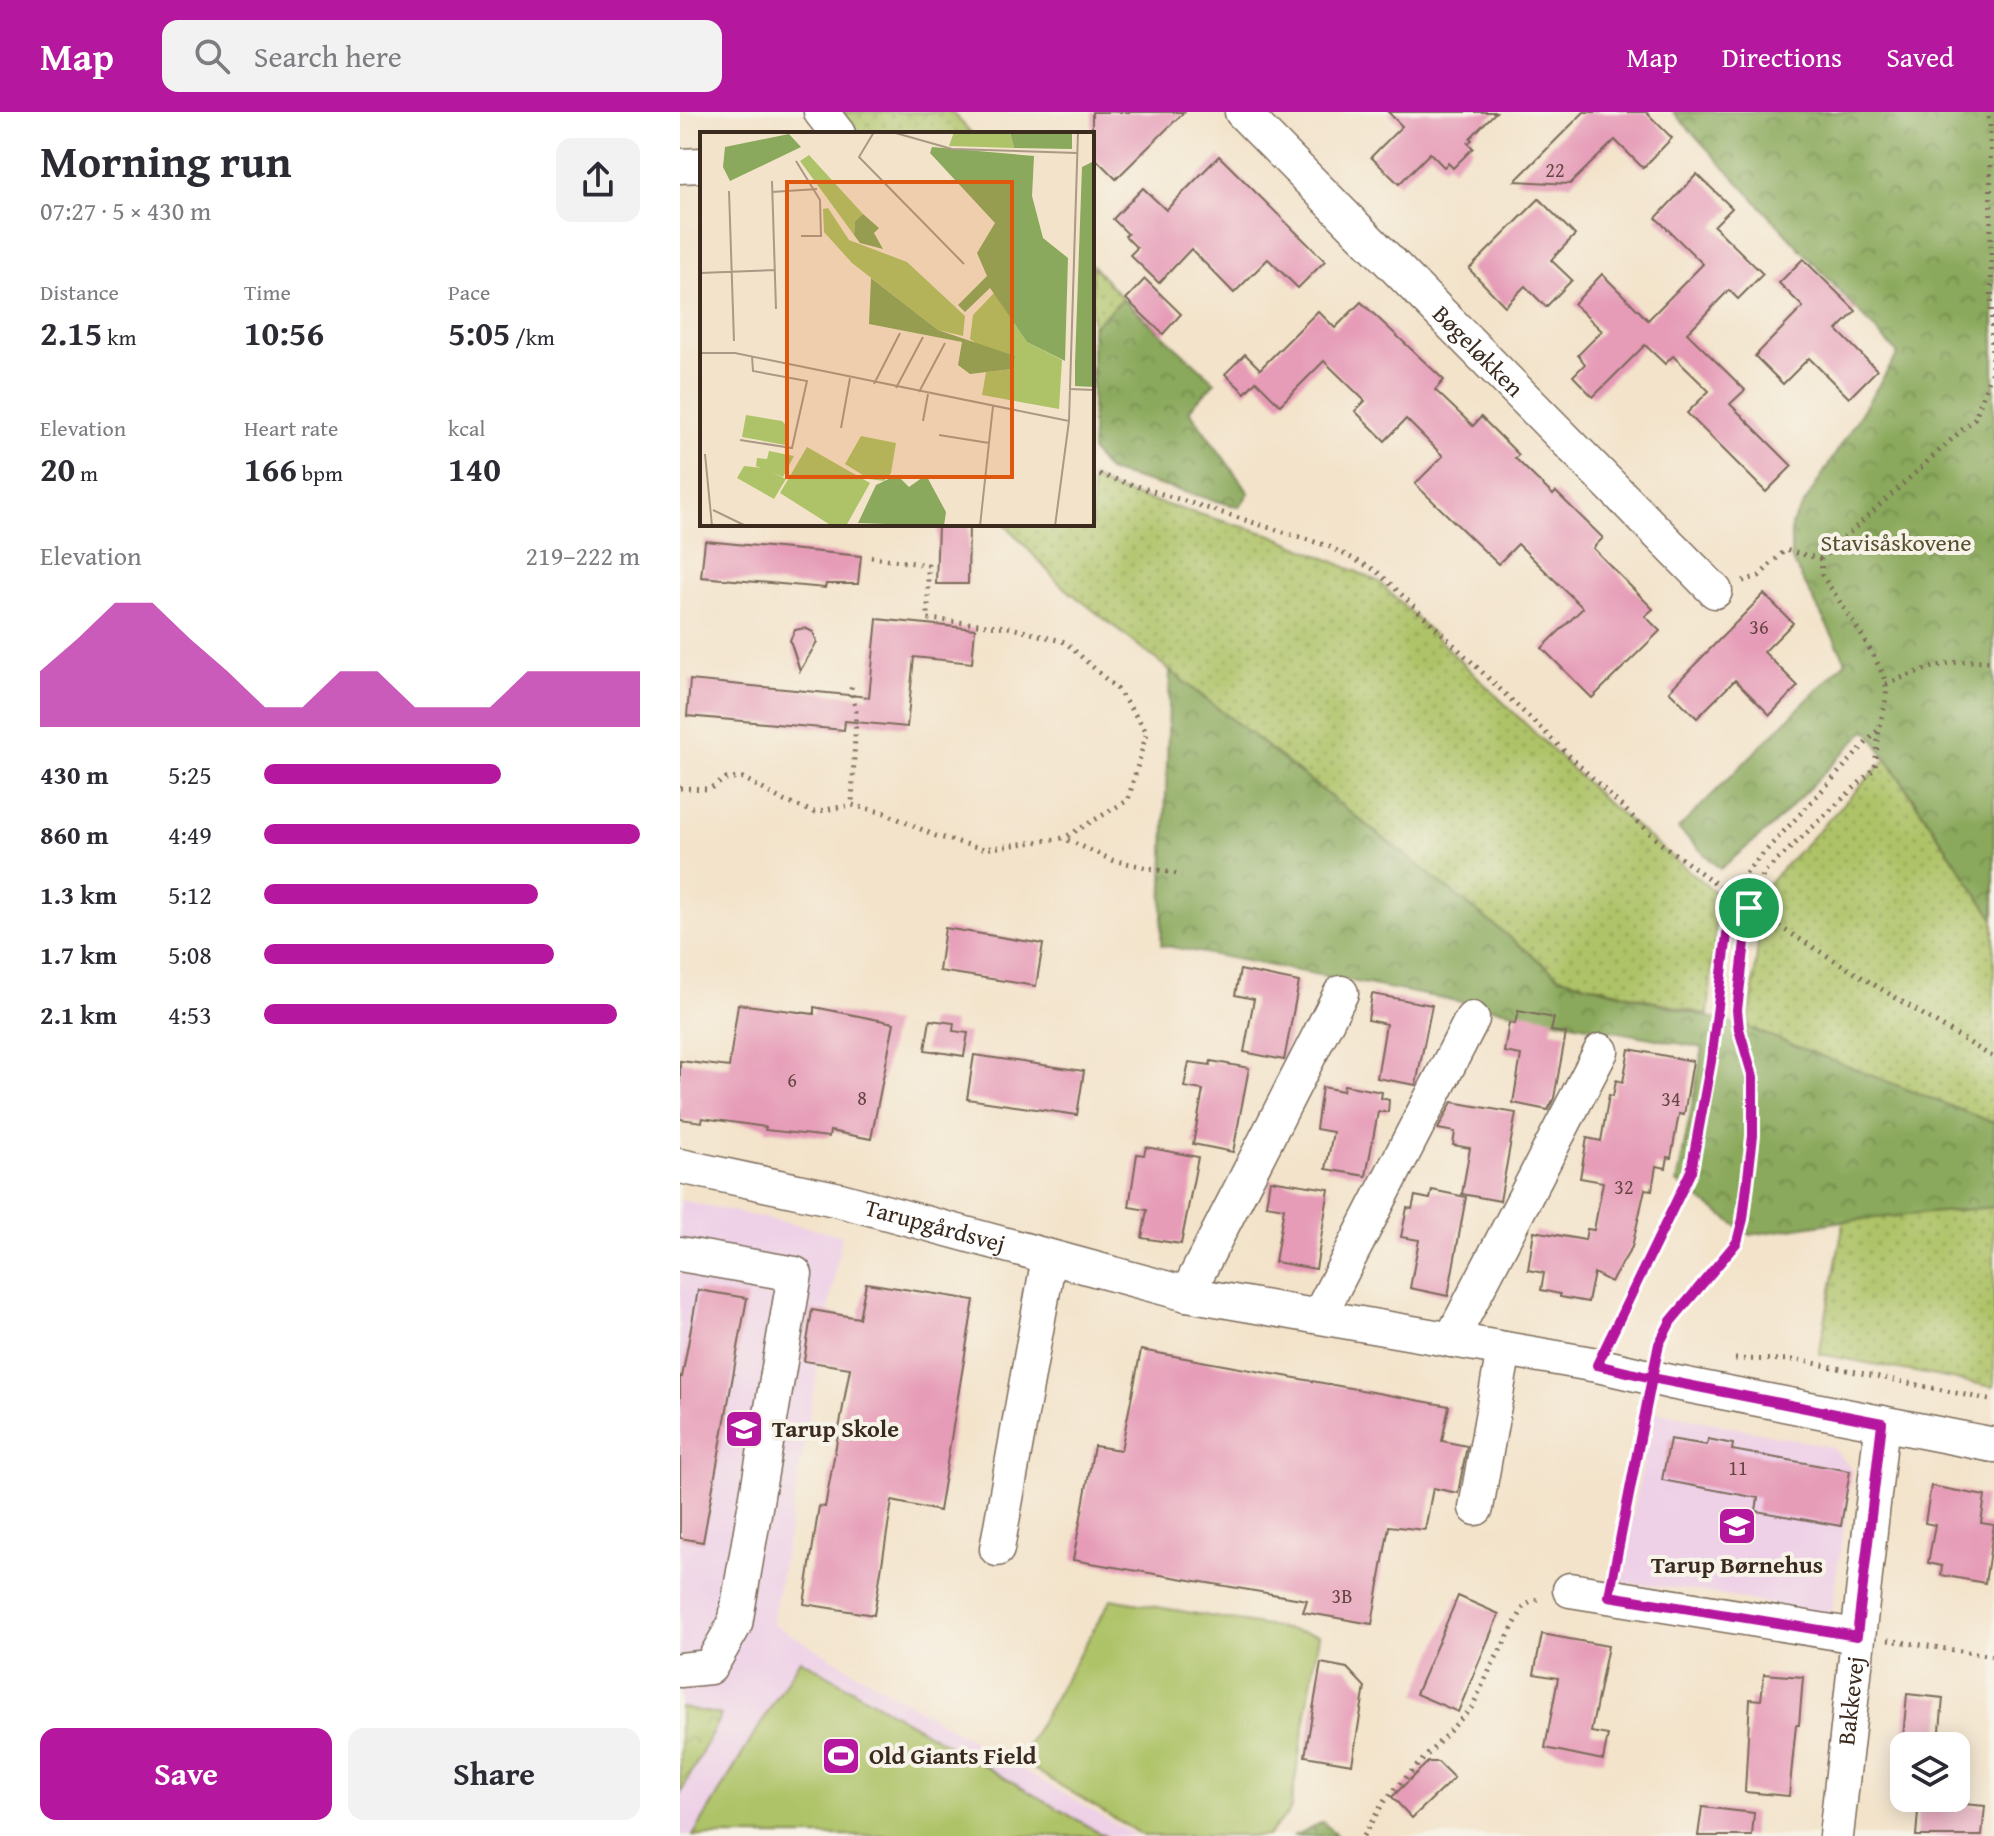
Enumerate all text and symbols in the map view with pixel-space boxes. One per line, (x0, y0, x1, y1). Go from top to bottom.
search box (162, 20, 722, 92)
text: Map (40, 28, 114, 84)
icon: search (190, 34, 234, 78)
text: Search here (254, 34, 402, 78)
text: Map (1626, 36, 1678, 77)
text: Directions (1722, 36, 1842, 77)
text: Saved (1886, 36, 1954, 77)
text: Morning run (40, 129, 291, 193)
inset map (700, 132, 1094, 526)
button: share (556, 138, 640, 222)
house number: 22 (1545, 155, 1565, 184)
text: 07:27 · 5 × 430 m (40, 191, 211, 230)
text: Distance (40, 276, 119, 308)
text: Time (244, 276, 291, 308)
text: Pace (448, 276, 490, 308)
street label: Bøgeløkken (1425, 297, 1532, 405)
text: 2.15 (40, 308, 102, 357)
text: 10:56 (244, 308, 324, 357)
text: 5:05 (448, 308, 510, 357)
text: km (102, 321, 136, 353)
text: /km (510, 321, 555, 353)
text: Elevation (40, 412, 126, 444)
text: Heart rate (244, 412, 338, 444)
text: kcal (448, 412, 486, 444)
text: 20 (40, 444, 75, 493)
text: 166 (244, 444, 297, 493)
text: 140 (448, 444, 501, 493)
text: m (75, 457, 98, 489)
text: bpm (297, 457, 343, 489)
park label: Stavisåskovene (1820, 525, 1972, 560)
text: Elevation (40, 536, 142, 575)
text: 219–222 m (526, 536, 640, 575)
house number: 36 (1749, 612, 1769, 641)
text: 430 m (40, 755, 108, 794)
text: 5:25 (168, 755, 212, 794)
text: 860 m (40, 815, 108, 854)
text: 4:49 (168, 815, 212, 854)
pin (1715, 874, 1783, 942)
text: 1.3 km (40, 875, 117, 914)
text: 5:12 (168, 875, 212, 914)
icon: arrive (1727, 886, 1771, 930)
text: 1.7 km (40, 935, 117, 974)
text: 5:08 (168, 935, 212, 974)
text: 2.1 km (40, 995, 117, 1034)
text: 4:53 (168, 995, 212, 1034)
house number: 6 (787, 1065, 797, 1094)
house number: 8 (857, 1083, 867, 1112)
house number: 34 (1661, 1084, 1681, 1113)
house number: 32 (1614, 1172, 1634, 1201)
street label: Tarupgårdsvej (861, 1190, 1009, 1261)
school or university icon: Tarup Skole (723, 1408, 765, 1450)
place label: Tarup Skole (772, 1411, 899, 1446)
house number: 11 (1728, 1453, 1748, 1482)
school or university icon: Tarup Børnehus (1716, 1505, 1758, 1547)
place label: Tarup Børnehus (1651, 1547, 1823, 1582)
house number: 3B (1332, 1581, 1352, 1610)
street label: Bakkevej (1828, 1655, 1873, 1747)
button: Save (40, 1728, 332, 1820)
button: Share (348, 1728, 640, 1820)
map controls (1890, 1732, 1970, 1812)
button: layers (1890, 1732, 1970, 1812)
sports icon: Old Giants Field (820, 1735, 862, 1777)
place label: Old Giants Field (869, 1738, 1037, 1773)

